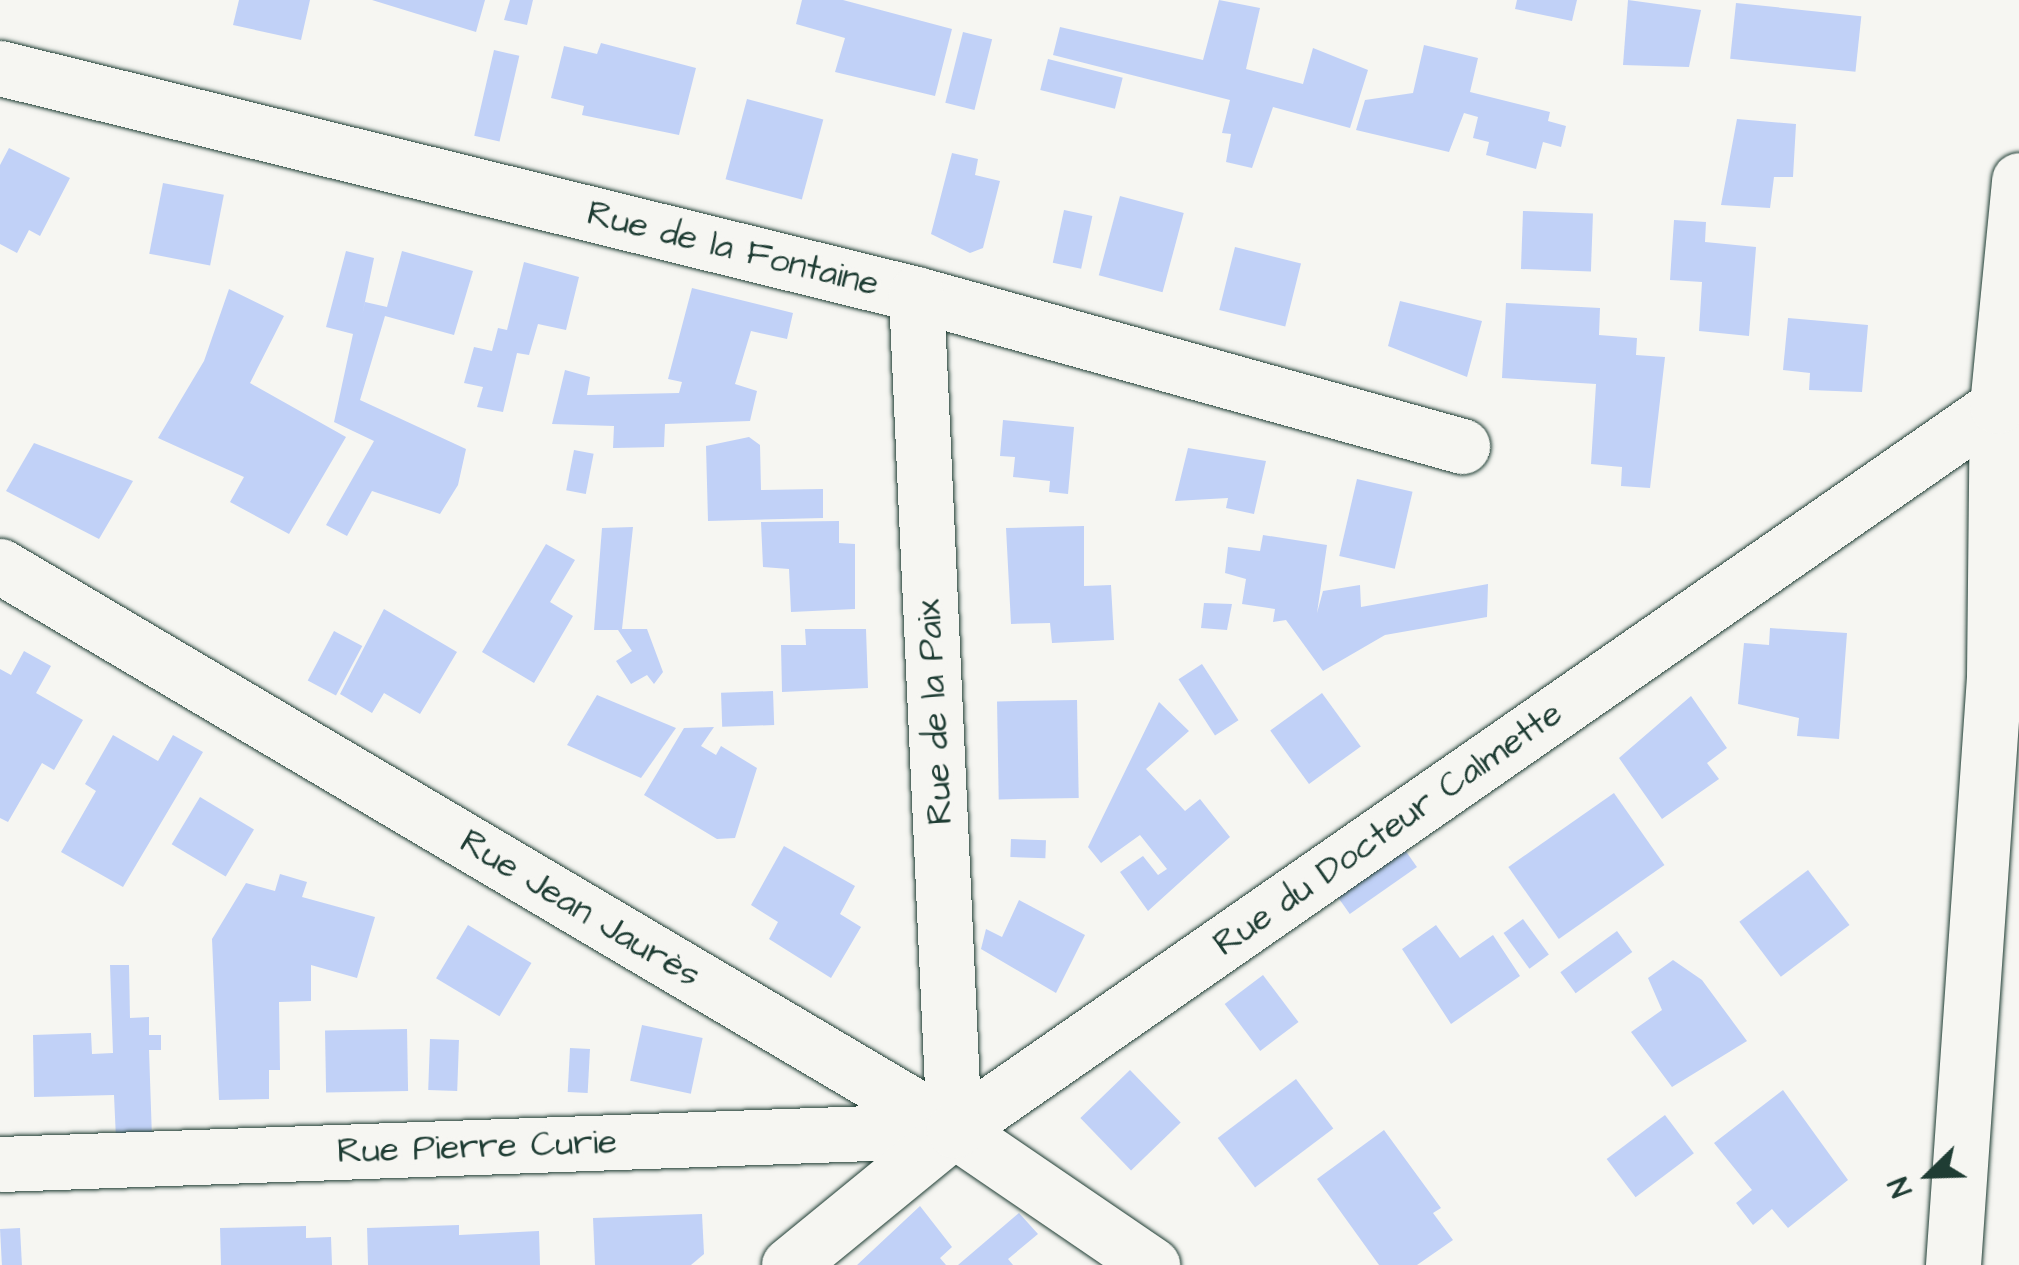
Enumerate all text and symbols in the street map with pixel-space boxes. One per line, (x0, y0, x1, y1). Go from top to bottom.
street label: Rue de la Fontaine (583, 192, 883, 306)
street label: Rue de la Paix (908, 598, 962, 826)
street label: Rue du Docteur Calmette (1206, 693, 1570, 965)
street label: Rue Jean Jaurès (452, 821, 708, 997)
street label: Rue Pierre Curie (336, 1121, 618, 1173)
north arrow (1879, 1125, 1979, 1225)
text: N (1880, 1171, 1922, 1203)

